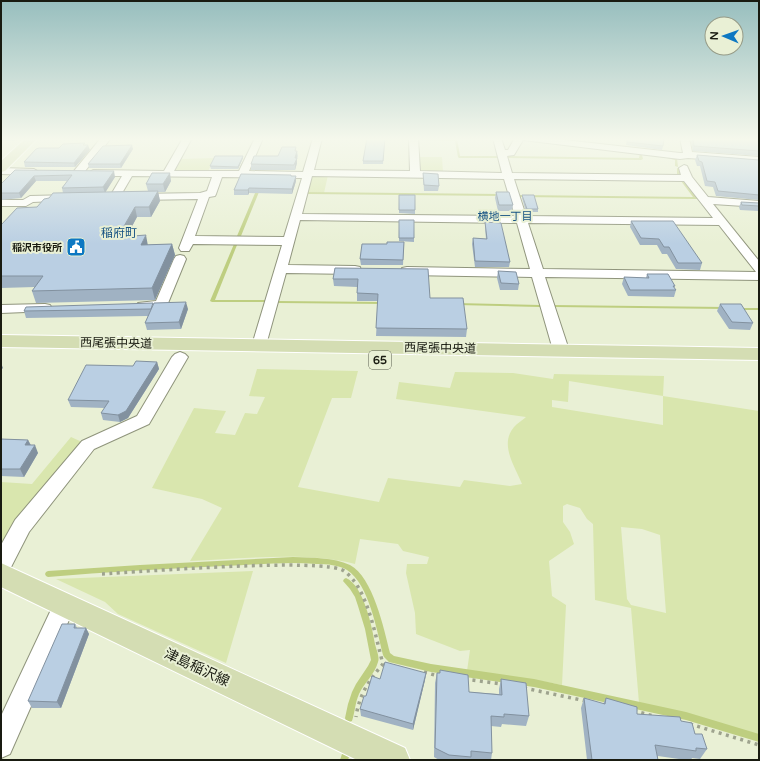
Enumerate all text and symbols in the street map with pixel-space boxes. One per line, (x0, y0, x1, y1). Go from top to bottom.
north arrow (704, 16, 744, 56)
text: N (708, 31, 721, 40)
district label: 横地一丁目 (478, 210, 533, 223)
district label: 稲府町 (101, 226, 137, 240)
public building icon: 稲沢市役所 (65, 236, 87, 258)
place label: 稲沢市役所 (12, 242, 62, 254)
street label: 西尾張中央道 (80, 335, 152, 351)
street label: 西尾張中央道 (404, 340, 476, 356)
road number: 65 (369, 351, 391, 369)
street label: 津島稲沢線 (161, 645, 232, 690)

